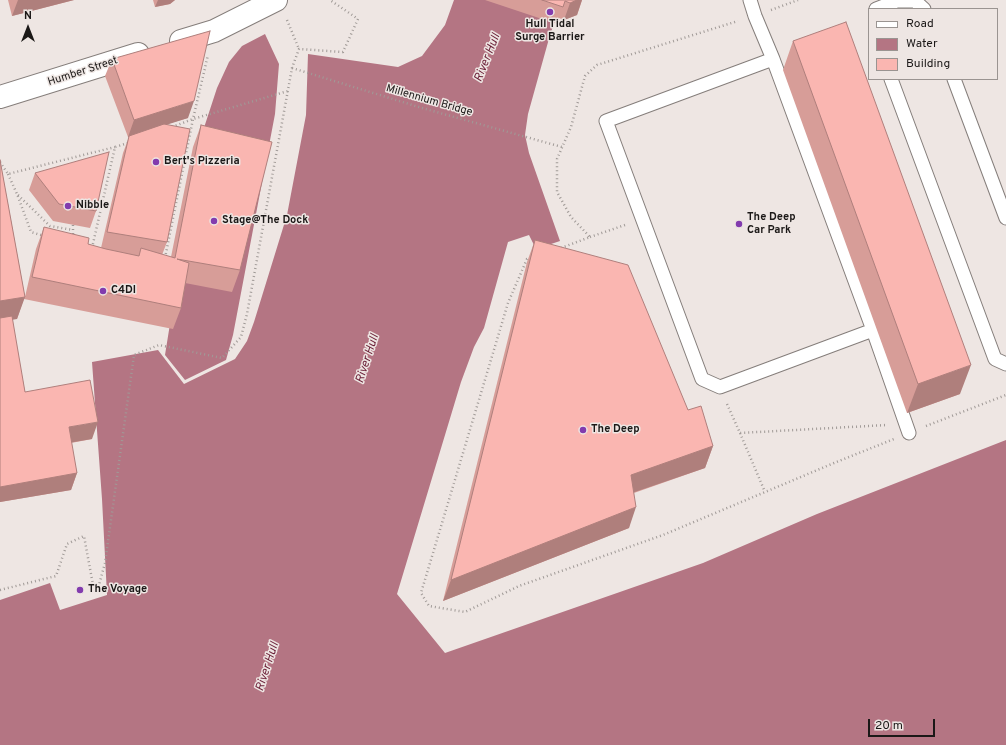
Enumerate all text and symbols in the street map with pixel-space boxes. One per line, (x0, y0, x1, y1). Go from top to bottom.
marker: Hull Tidal Surge Barrier (545, 7, 555, 17)
north arrow (8, 8, 48, 48)
legend (868, 8, 998, 80)
text: N (24, 9, 32, 23)
text: Road (906, 16, 934, 32)
place label: Hull Tidal Surge Barrier (515, 18, 585, 44)
water label: River Hull (472, 32, 504, 84)
text: Water (906, 36, 938, 52)
street label: Humber Street (46, 54, 120, 90)
text: Building (906, 56, 950, 72)
street label: Millennium Bridge (384, 82, 474, 120)
place label: Bert's Pizzeria (164, 155, 240, 169)
marker: Bert's Pizzeria (151, 157, 161, 167)
place label: Nibble (76, 199, 109, 213)
marker: Nibble (63, 201, 73, 211)
place label: The Deep Car Park (747, 211, 796, 237)
place label: Stage@The Dock (222, 214, 308, 228)
marker: Stage@The Dock (209, 216, 219, 226)
marker: The Deep Car Park (734, 219, 744, 229)
place label: C4DI (111, 284, 136, 298)
marker: C4DI (98, 286, 108, 296)
water label: River Hull (353, 333, 383, 385)
place label: The Deep (591, 423, 640, 437)
marker: The Deep (578, 425, 588, 435)
place label: The Voyage (88, 583, 147, 597)
marker: The Voyage (75, 585, 85, 595)
water label: River Hull (253, 641, 283, 693)
scale bar (870, 711, 937, 737)
text: 20 m (875, 718, 903, 734)

